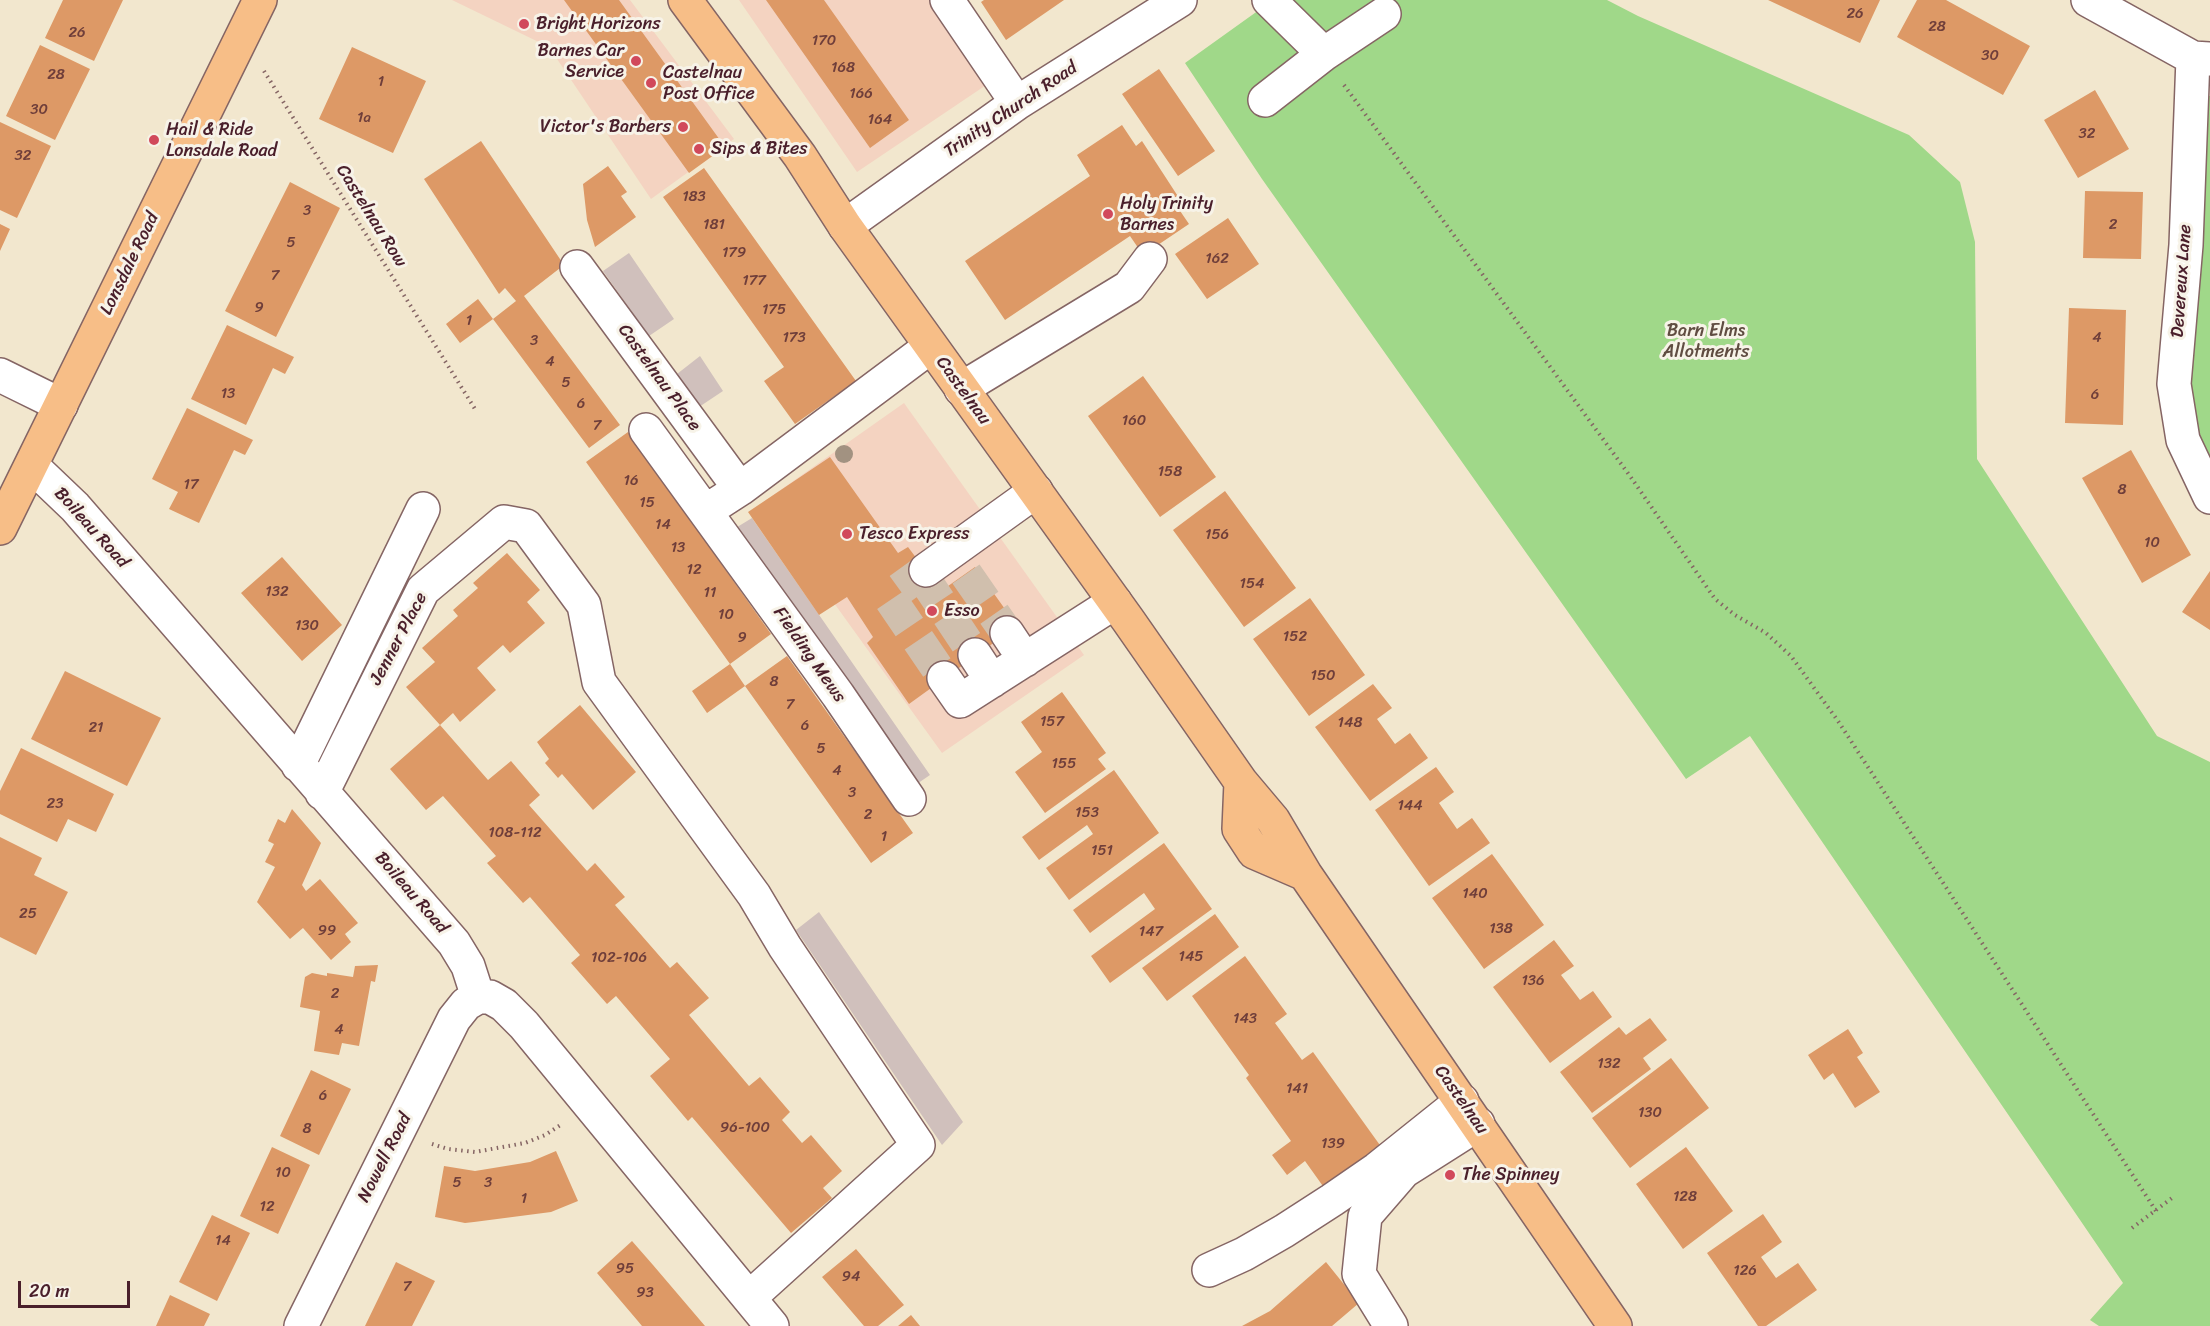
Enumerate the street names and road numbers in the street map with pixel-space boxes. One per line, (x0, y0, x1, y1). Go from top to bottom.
street label: Trinity Church Road (940, 57, 1082, 163)
street label: Castelnau Row (331, 161, 411, 271)
street label: Lonsdale Road (96, 209, 164, 319)
street label: Devereux Lane (2167, 224, 2197, 338)
street label: Castelnau Place (613, 320, 705, 436)
street label: Castelnau (931, 353, 995, 429)
street label: Boileau Road (49, 483, 133, 573)
street label: Jenner Place (366, 589, 432, 689)
street label: Fielding Mews (768, 603, 850, 707)
street label: Boileau Road (370, 848, 452, 938)
street label: Castelnau (1429, 1061, 1493, 1139)
street label: Nowell Road (353, 1110, 417, 1206)

